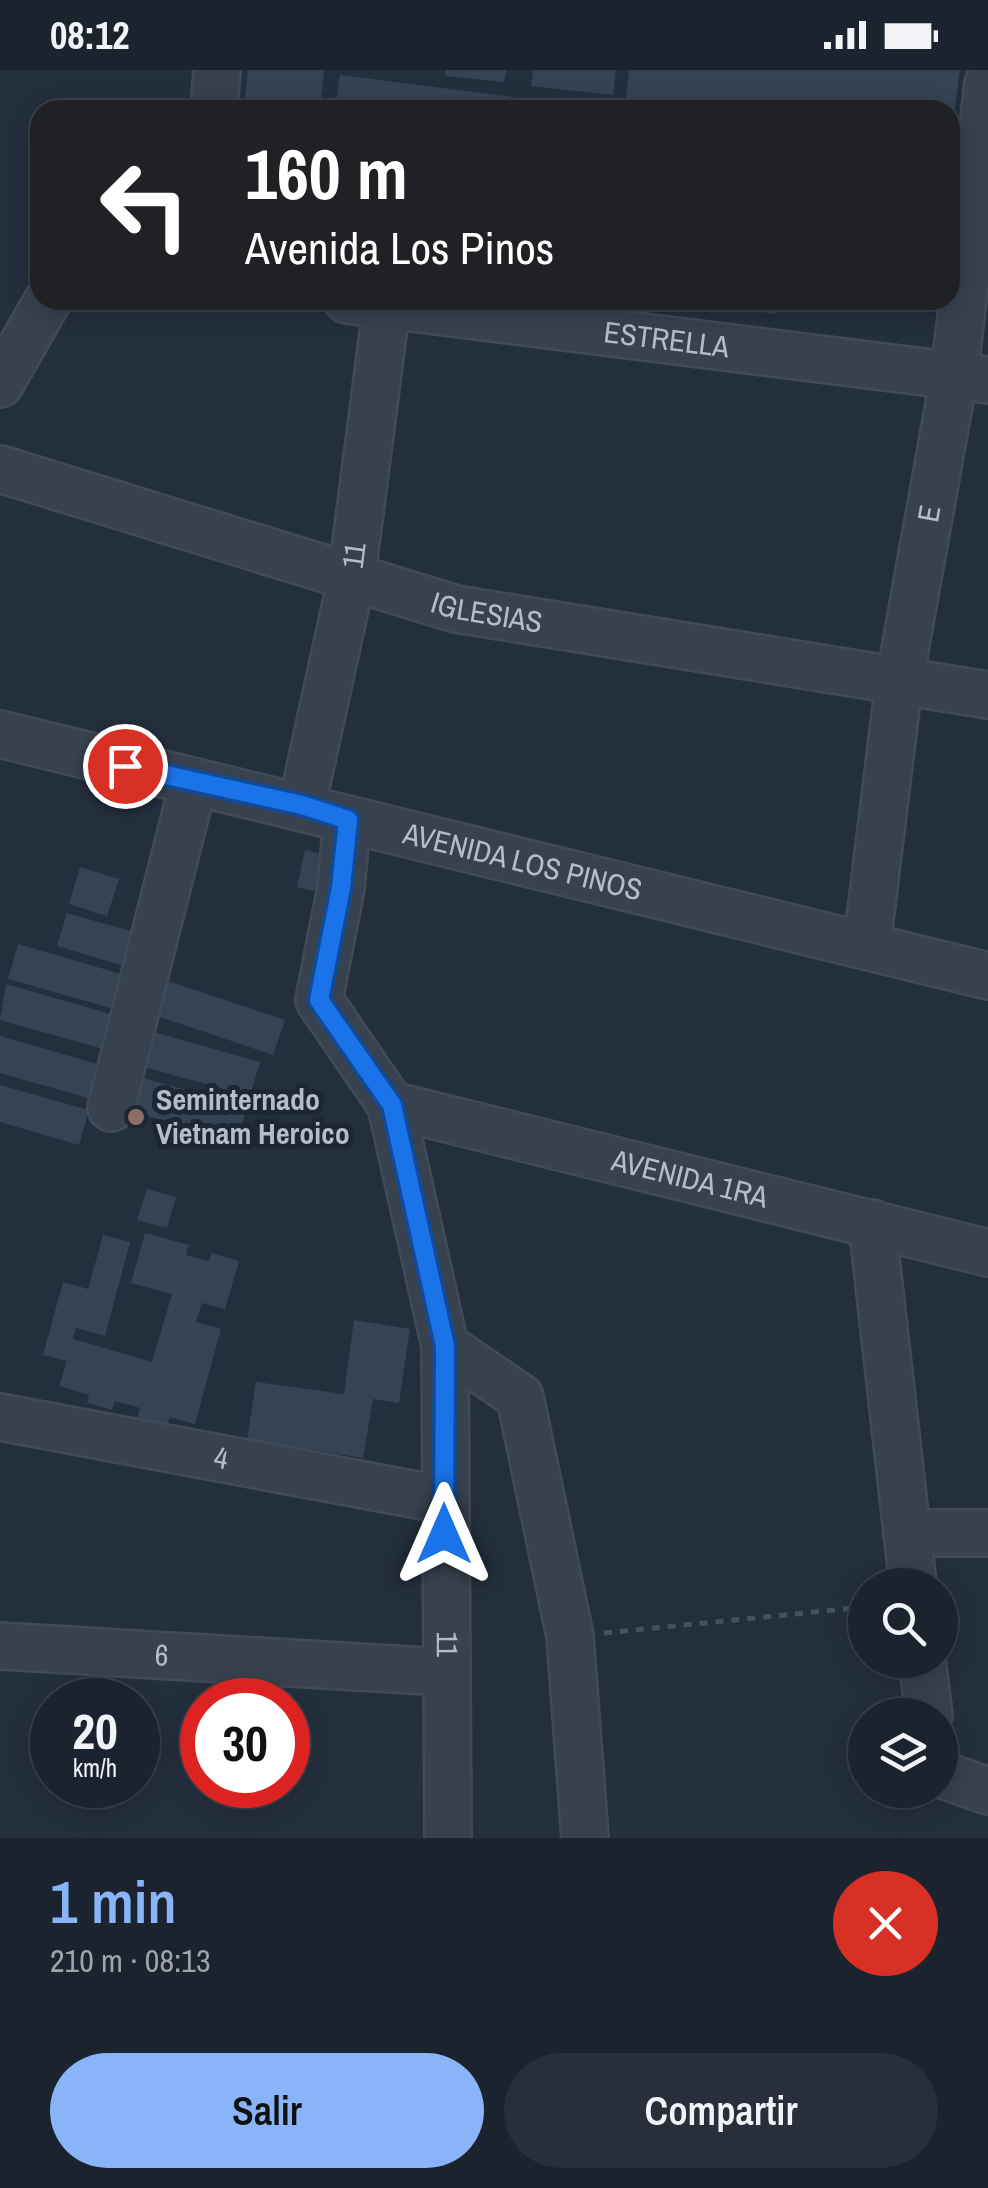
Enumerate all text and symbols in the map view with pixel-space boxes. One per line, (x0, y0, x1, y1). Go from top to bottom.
text: 08:12 (50, 10, 130, 61)
text: 160 m (245, 127, 408, 221)
icon: left (80, 140, 210, 270)
text: Avenida Los Pinos (245, 217, 554, 278)
street label: ESTRELLA (602, 311, 732, 367)
street label: E (907, 502, 950, 525)
street label: 11 (332, 540, 375, 571)
street label: IGLESIAS (426, 582, 545, 642)
pin (83, 724, 168, 809)
icon: arrive (98, 739, 153, 794)
street label: AVENIDA LOS PINOS (398, 812, 646, 910)
place label: Seminternado Vietnam Heroico (156, 1079, 350, 1153)
marker: Seminternado Vietnam Heroico (125, 1106, 147, 1128)
street label: AVENIDA 1RA (607, 1139, 773, 1217)
street label: 4 (211, 1436, 232, 1478)
position arrow (392, 1482, 496, 1586)
map controls (848, 1568, 958, 1808)
button: search (848, 1568, 958, 1678)
street label: 11 (428, 1631, 468, 1658)
street label: 6 (154, 1634, 170, 1675)
speed limit sign: 30 (180, 1678, 310, 1808)
text: 20 (72, 1697, 118, 1765)
button: layers (848, 1698, 958, 1808)
text: km/h (73, 1751, 117, 1785)
text: 1 min (50, 1861, 177, 1942)
button: close (833, 1871, 938, 1976)
text: 210 m · 08:13 (50, 1939, 210, 1982)
button: Salir (50, 2053, 484, 2168)
button: Compartir (504, 2053, 938, 2168)

